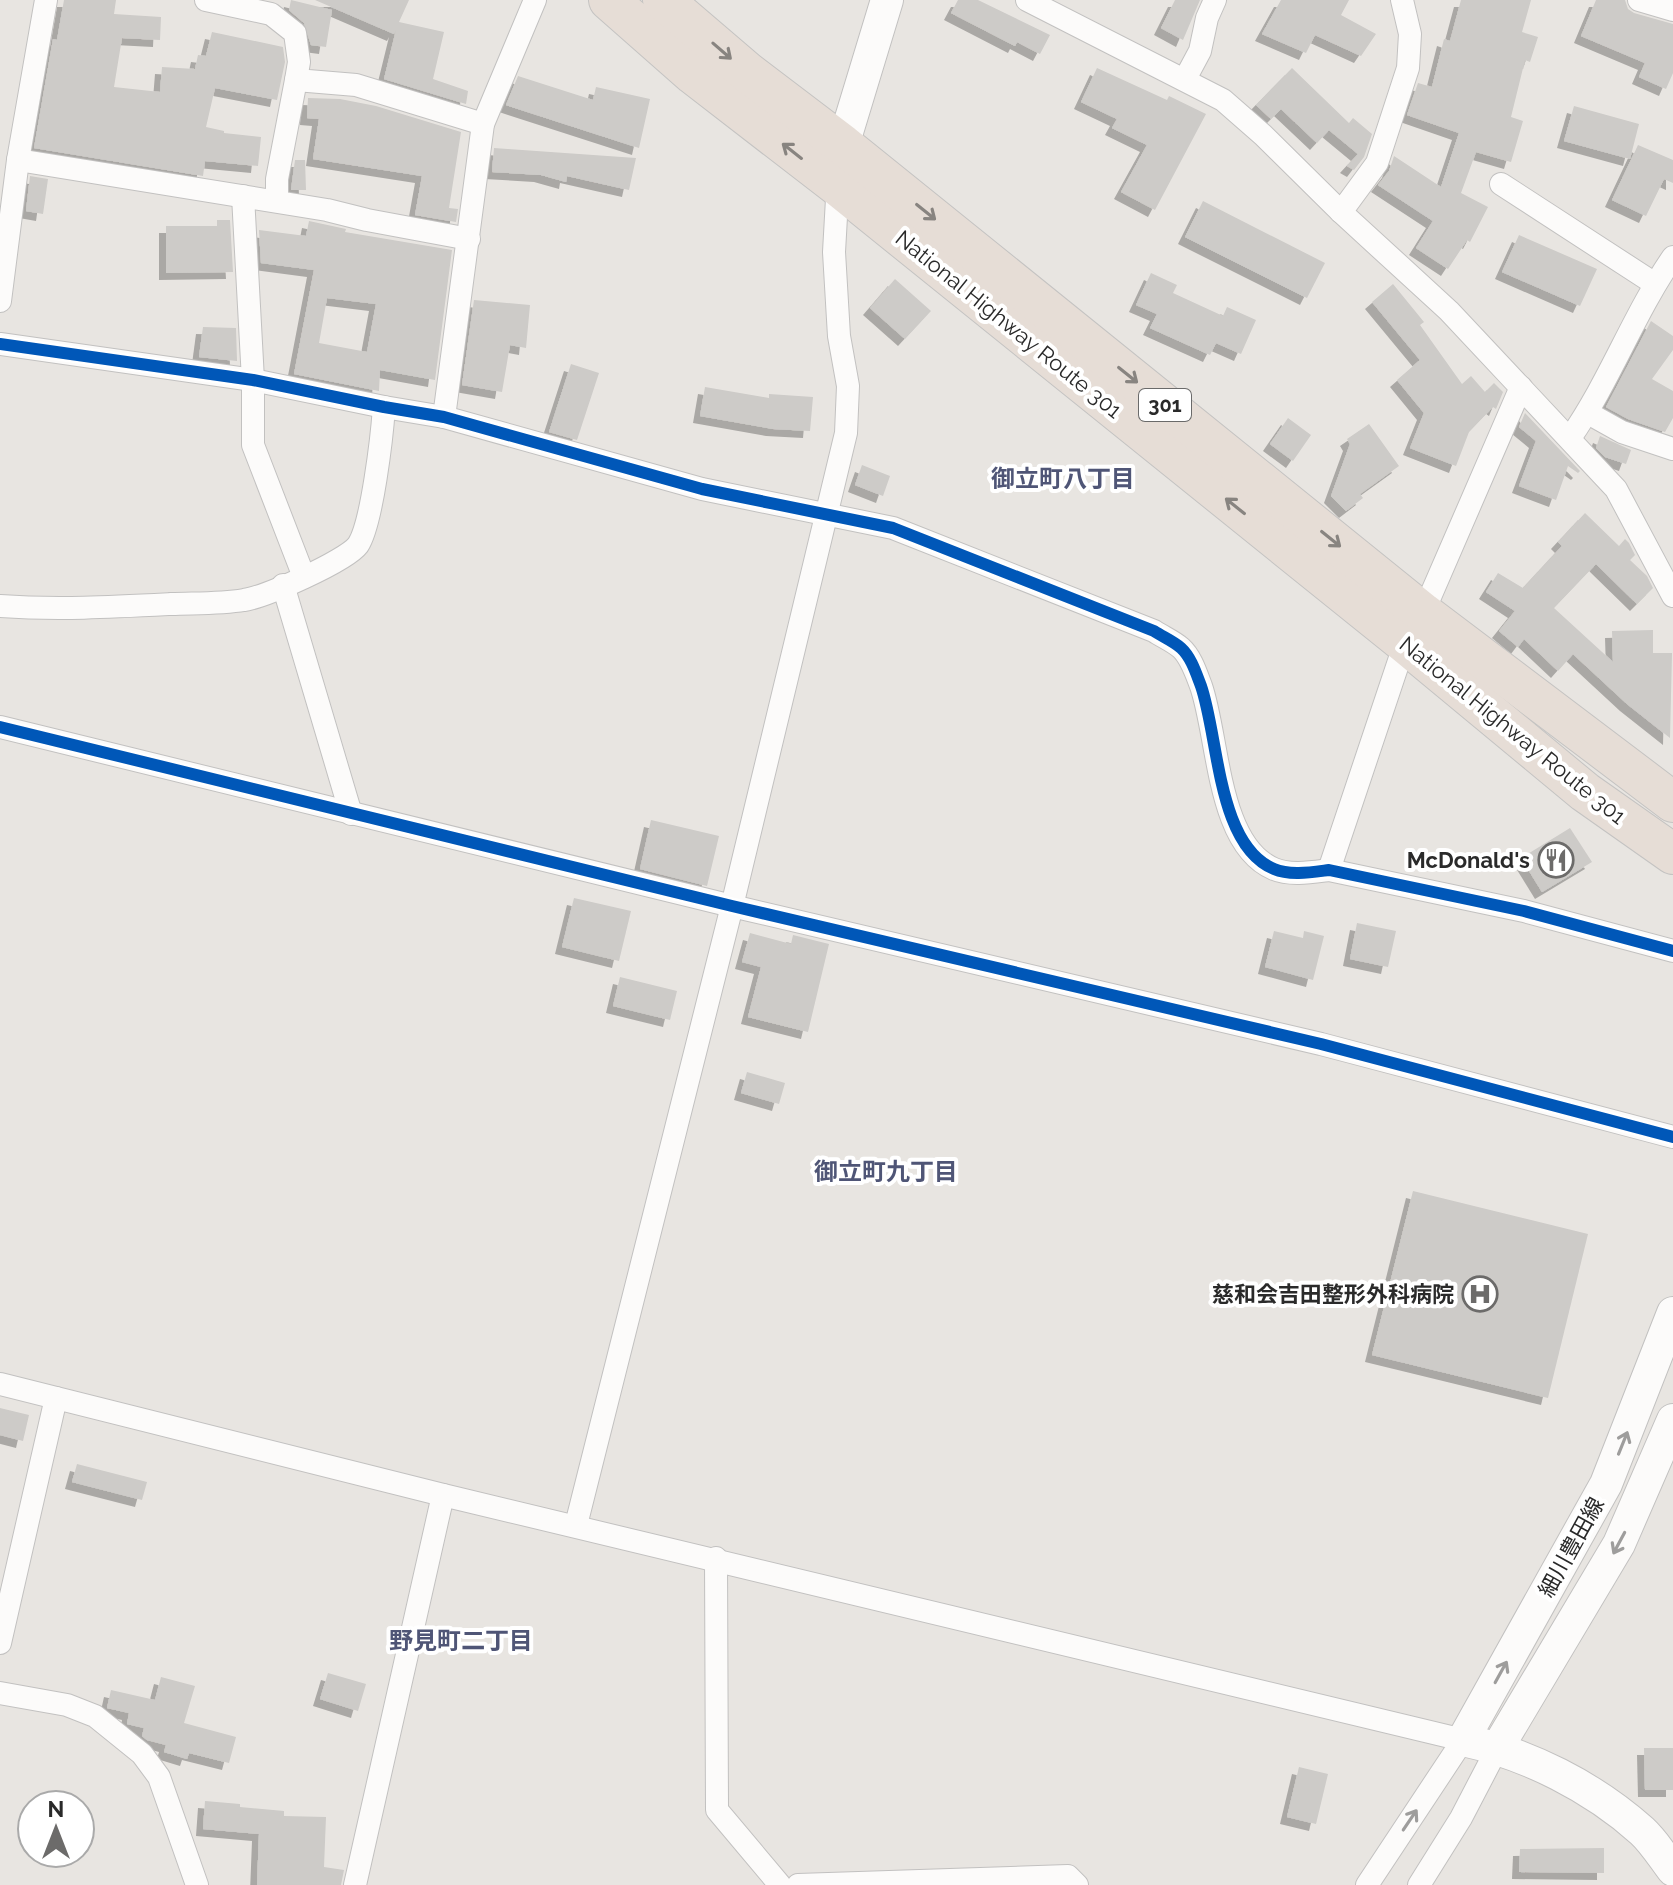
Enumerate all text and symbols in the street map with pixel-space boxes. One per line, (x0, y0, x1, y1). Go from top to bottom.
one-way arrow (711, 42, 732, 60)
one-way arrow (782, 142, 803, 159)
one-way arrow (915, 203, 936, 221)
street label: National Highway Route 301 (891, 225, 1127, 423)
one-way arrow (1117, 367, 1138, 384)
road number: 301 (1139, 389, 1191, 421)
district label: 御立町八丁目 (991, 464, 1135, 493)
one-way arrow (1226, 497, 1246, 515)
one-way arrow (1320, 529, 1341, 547)
street label: National Highway Route 301 (1395, 631, 1631, 829)
restaurant icon: McDonald's (1537, 841, 1575, 879)
place label: McDonald's (1407, 847, 1530, 873)
district label: 御立町九丁目 (814, 1157, 958, 1186)
hospital icon: 慈和会吉田整形外科病院 (1461, 1275, 1499, 1313)
place label: 慈和会吉田整形外科病院 (1212, 1281, 1454, 1307)
one-way arrow (1617, 1431, 1631, 1456)
street label: 細川豊田線 (1533, 1493, 1609, 1601)
one-way arrow (1610, 1530, 1626, 1554)
district label: 野見町二丁目 (389, 1626, 533, 1655)
one-way arrow (1493, 1661, 1509, 1684)
north arrow (16, 1789, 96, 1869)
text: N (48, 1796, 64, 1822)
one-way arrow (1402, 1809, 1418, 1832)

